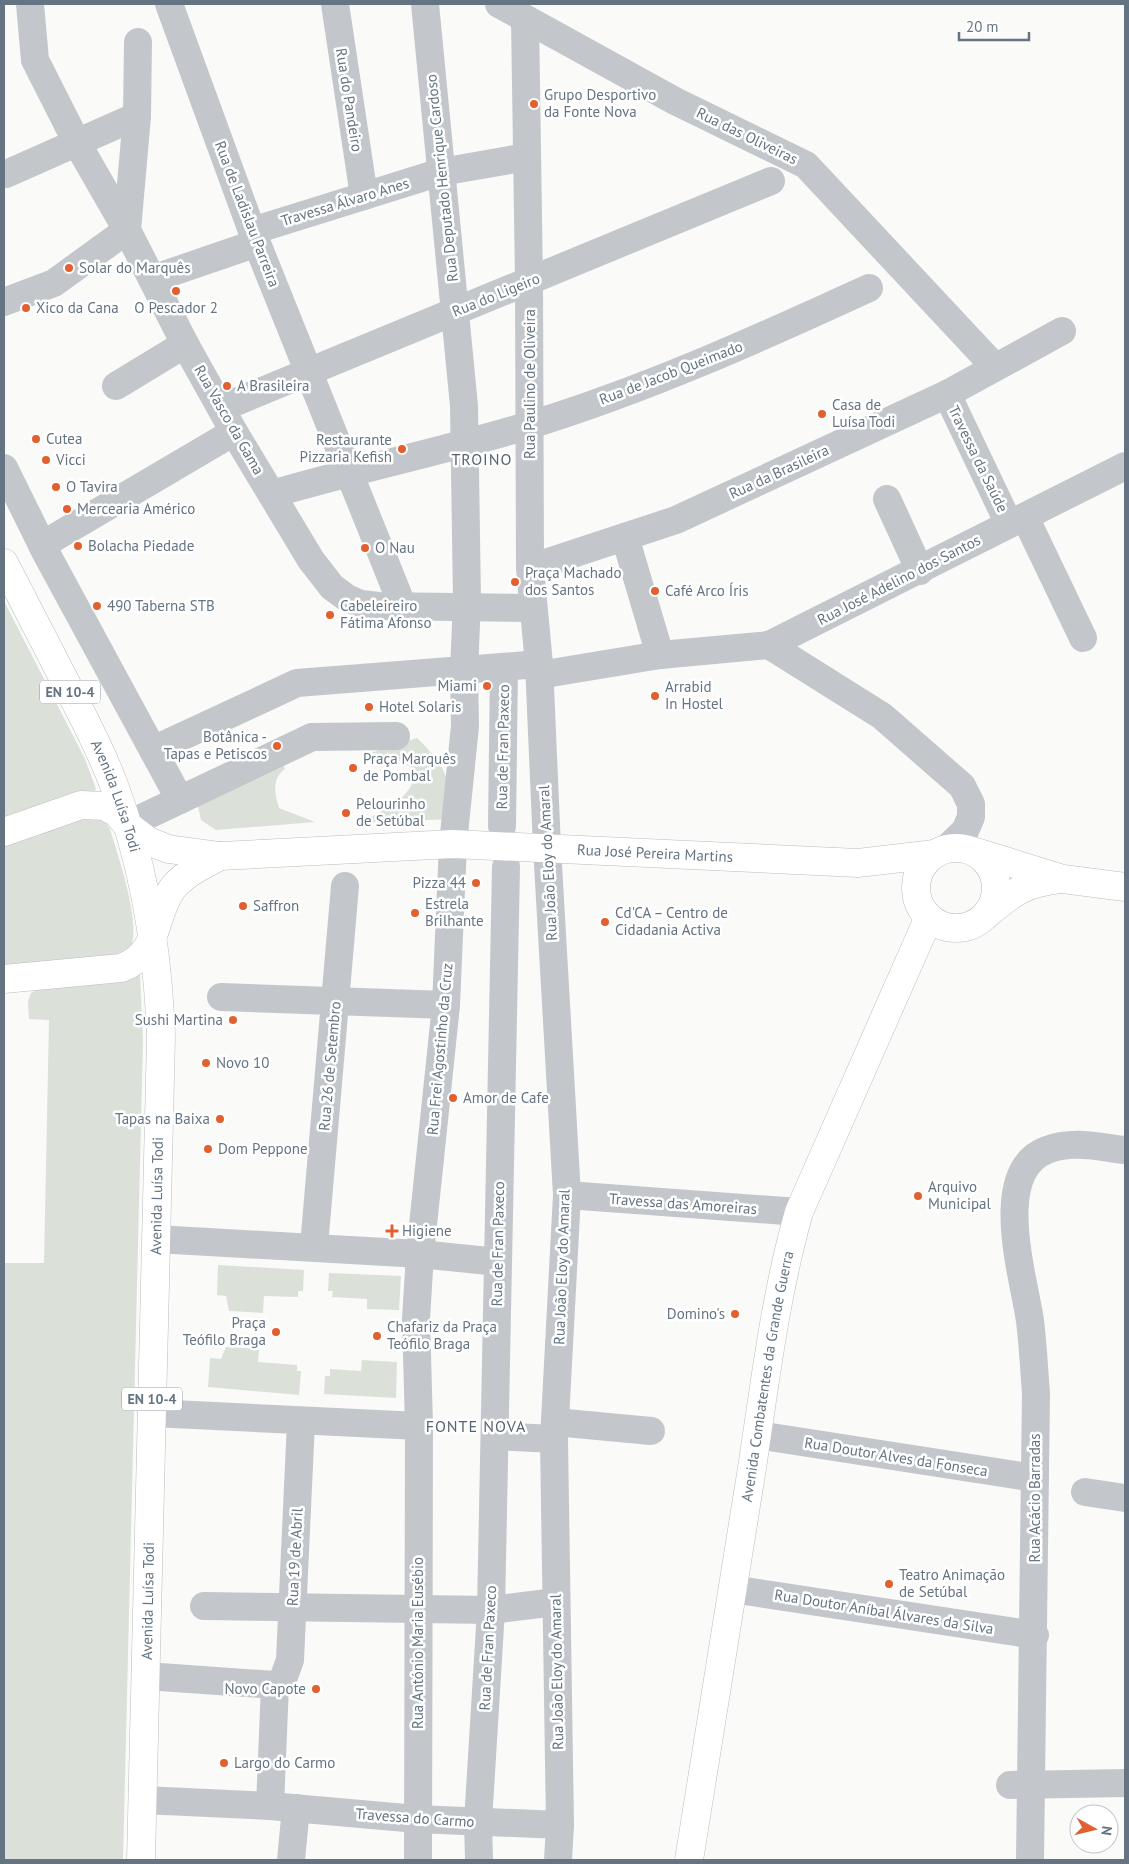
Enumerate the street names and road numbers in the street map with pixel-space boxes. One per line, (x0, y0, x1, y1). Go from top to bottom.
street label: Rua do Pandeiro (332, 47, 367, 153)
street label: Rua Deputado Henrique Cardoso (421, 73, 462, 283)
street label: Rua das Oliveiras (693, 103, 801, 168)
street label: Rua de Ladislau Parreira (211, 138, 284, 290)
street label: Travessa Álvaro Anes (278, 173, 411, 230)
street label: Rua do Ligeiro (449, 268, 542, 321)
street label: Rua Paulino de Oliveira (520, 309, 539, 459)
street label: Rua de Jacob Queimado (596, 336, 745, 409)
street label: Rua Vasco da Gama (190, 361, 269, 478)
street label: Travessa da Saúde (944, 402, 1013, 515)
street label: Rua da Brasileira (726, 440, 832, 503)
street label: Rua José Adelino dos Santos (814, 530, 984, 629)
road number: EN 10-4 (40, 680, 100, 704)
street label: Rua de Fran Paxeco (492, 684, 513, 810)
street label: Avenida Luísa Todi (87, 737, 145, 854)
street label: Rua João Eloy do Amaral (534, 784, 561, 941)
street label: Rua José Pereira Martins (577, 840, 734, 866)
street label: Rua Frei Agostinho da Cruz (423, 962, 456, 1136)
street label: Rua 26 de Setembro (314, 1000, 345, 1131)
street label: Avenida Luísa Todi (146, 1137, 167, 1255)
street label: Rua de Fran Paxeco (487, 1181, 508, 1307)
street label: Rua João Eloy do Amaral (549, 1188, 574, 1345)
street label: Travessa das Amoreiras (609, 1189, 758, 1218)
street label: Avenida Combatentes da Grande Guerra (737, 1249, 798, 1503)
road number: EN 10-4 (122, 1388, 182, 1410)
street label: Rua Doutor Alves da Fonseca (803, 1433, 989, 1480)
street label: Rua Acácio Barradas (1025, 1433, 1044, 1563)
street label: Rua 19 de Abril (282, 1507, 307, 1607)
street label: Avenida Luísa Todi (137, 1542, 158, 1660)
street label: Rua António Maria Eusébio (408, 1557, 427, 1729)
street label: Rua de Fran Paxeco (475, 1585, 500, 1711)
street label: Rua Doutor Aníbal Álvares da Silva (773, 1585, 995, 1638)
street label: Rua João Eloy do Amaral (546, 1593, 567, 1750)
street label: Travessa do Carmo (355, 1804, 475, 1831)

